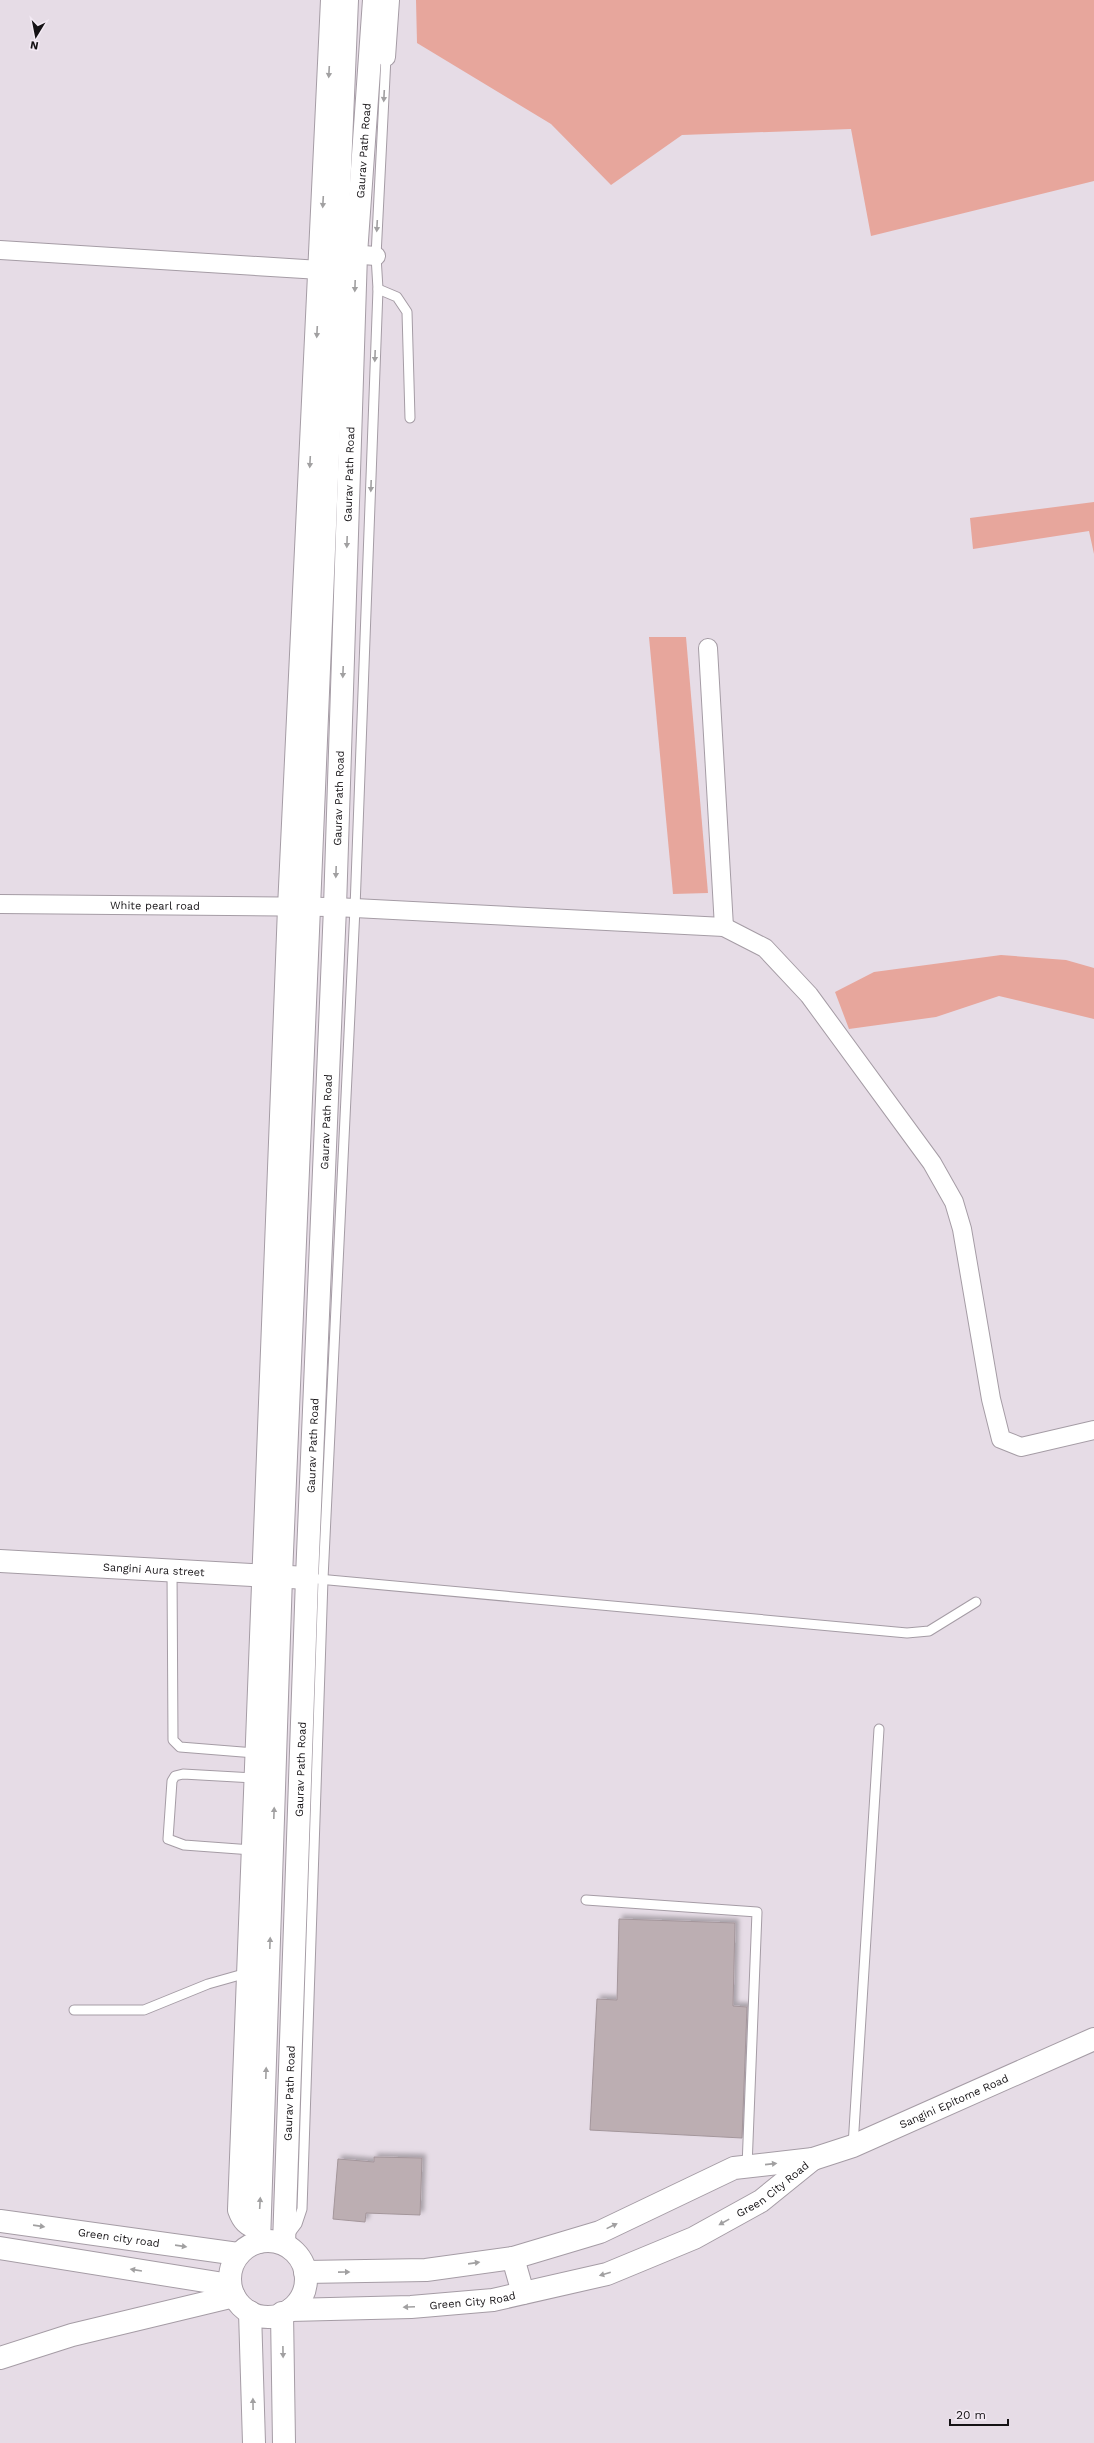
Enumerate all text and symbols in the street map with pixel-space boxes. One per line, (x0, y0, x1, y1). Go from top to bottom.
north arrow (16, 16, 56, 56)
text: N (29, 38, 39, 52)
one-way arrow (325, 66, 332, 78)
one-way arrow (381, 90, 388, 102)
street label: Gaurav Path Road (353, 103, 373, 199)
one-way arrow (319, 196, 326, 208)
one-way arrow (374, 220, 381, 232)
one-way arrow (351, 280, 358, 292)
one-way arrow (313, 326, 320, 338)
one-way arrow (372, 350, 379, 362)
street label: Gaurav Path Road (341, 426, 357, 522)
one-way arrow (307, 456, 314, 468)
one-way arrow (367, 480, 374, 492)
one-way arrow (343, 536, 350, 548)
one-way arrow (339, 666, 346, 678)
street label: Gaurav Path Road (330, 750, 347, 846)
one-way arrow (333, 866, 340, 878)
street label: White pearl road (110, 898, 200, 912)
street label: Gaurav Path Road (318, 1074, 335, 1170)
street label: Gaurav Path Road (304, 1398, 321, 1493)
street label: Sangini Aura street (103, 1560, 205, 1579)
street label: Gaurav Path Road (292, 1721, 309, 1817)
one-way arrow (271, 1806, 277, 1819)
one-way arrow (267, 1936, 273, 1949)
street label: Gaurav Path Road (281, 2045, 297, 2141)
one-way arrow (263, 2066, 269, 2079)
street label: Sangini Epitome Road (897, 2071, 1010, 2131)
street label: Green City Road (734, 2159, 811, 2220)
one-way arrow (765, 2161, 777, 2167)
one-way arrow (257, 2197, 264, 2209)
one-way arrow (718, 2218, 730, 2225)
one-way arrow (33, 2223, 45, 2229)
one-way arrow (606, 2223, 618, 2229)
street label: Green city road (77, 2225, 161, 2250)
one-way arrow (175, 2243, 187, 2249)
one-way arrow (467, 2260, 480, 2266)
one-way arrow (130, 2267, 143, 2273)
one-way arrow (338, 2269, 351, 2275)
one-way arrow (599, 2271, 611, 2277)
street label: Green City Road (429, 2289, 517, 2312)
one-way arrow (403, 2303, 415, 2310)
one-way arrow (280, 2346, 286, 2359)
one-way arrow (250, 2397, 256, 2410)
scale bar (950, 2401, 1008, 2427)
text: 20 m (956, 2408, 986, 2422)

